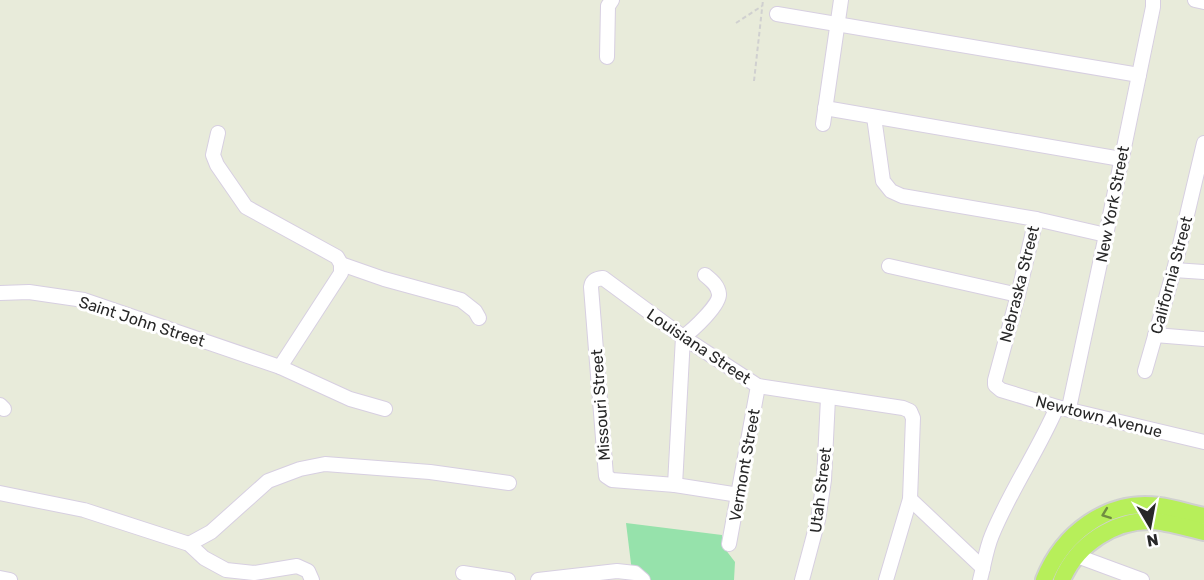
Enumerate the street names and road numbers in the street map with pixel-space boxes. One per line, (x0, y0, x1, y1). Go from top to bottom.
street label: New York Street (1092, 144, 1133, 264)
street label: California Street (1147, 214, 1196, 336)
street label: Nebraska Street (996, 224, 1043, 344)
street label: Saint John Street (76, 292, 207, 351)
street label: Louisiana Street (643, 305, 754, 388)
street label: Missouri Street (587, 349, 614, 461)
street label: Newtown Avenue (1034, 392, 1164, 441)
street label: Vermont Street (725, 407, 764, 523)
street label: Utah Street (806, 446, 835, 534)

